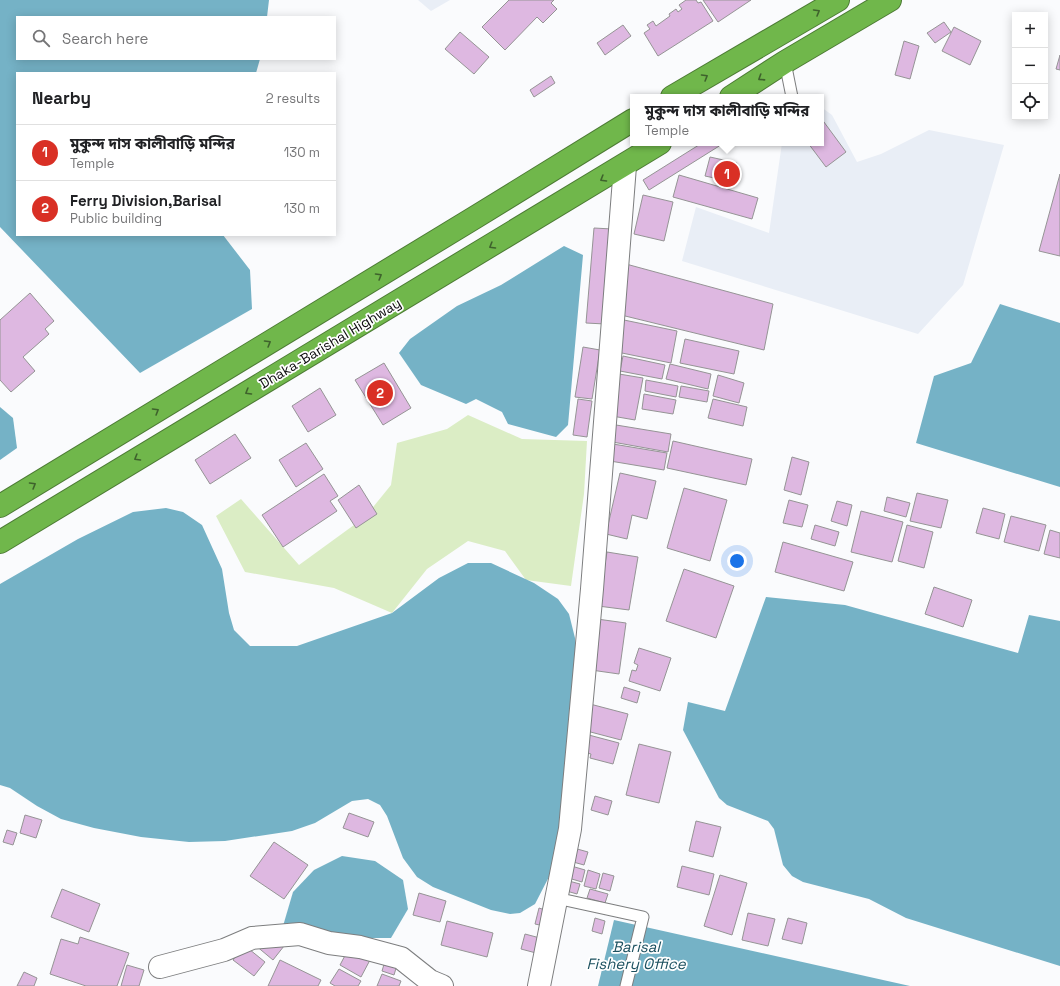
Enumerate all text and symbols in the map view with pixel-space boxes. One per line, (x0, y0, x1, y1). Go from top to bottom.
one-way arrow (813, 9, 821, 16)
map controls (1012, 12, 1048, 120)
button: + (1012, 12, 1048, 48)
search box (16, 16, 336, 60)
icon: search (30, 27, 52, 49)
text: Search here (62, 29, 148, 48)
button: − (1012, 48, 1048, 84)
one-way arrow (758, 73, 765, 80)
one-way arrow (701, 75, 708, 82)
button: locate (1012, 84, 1048, 120)
text: Nearby (32, 87, 91, 109)
text: 2 results (266, 90, 320, 107)
popup (630, 94, 824, 146)
text: মুকুন্দ দাস কালীবাড়ি মন্দির (645, 101, 809, 120)
text: Temple (645, 122, 689, 139)
text: মুকুন্দ দাস কালীবাড়ি মন্দির (70, 134, 235, 153)
text: 1 (42, 144, 48, 161)
text: 130 m (284, 144, 320, 161)
text: Temple (70, 155, 114, 172)
pin: 1 (714, 159, 740, 189)
one-way arrow (600, 174, 608, 181)
text: Ferry Division,Barisal (70, 191, 221, 210)
text: 2 (41, 200, 49, 217)
text: 130 m (284, 200, 320, 217)
text: Public building (70, 210, 162, 227)
one-way arrow (489, 241, 496, 248)
one-way arrow (375, 273, 382, 281)
street label: Dhaka-Barishal Highway (256, 293, 404, 393)
one-way arrow (264, 341, 271, 348)
pin: 2 (367, 378, 393, 408)
one-way arrow (245, 387, 252, 394)
one-way arrow (152, 408, 159, 415)
one-way arrow (134, 454, 141, 461)
one-way arrow (29, 483, 36, 490)
your location (727, 551, 747, 571)
water label: Barisal Fishery Office (586, 937, 687, 973)

